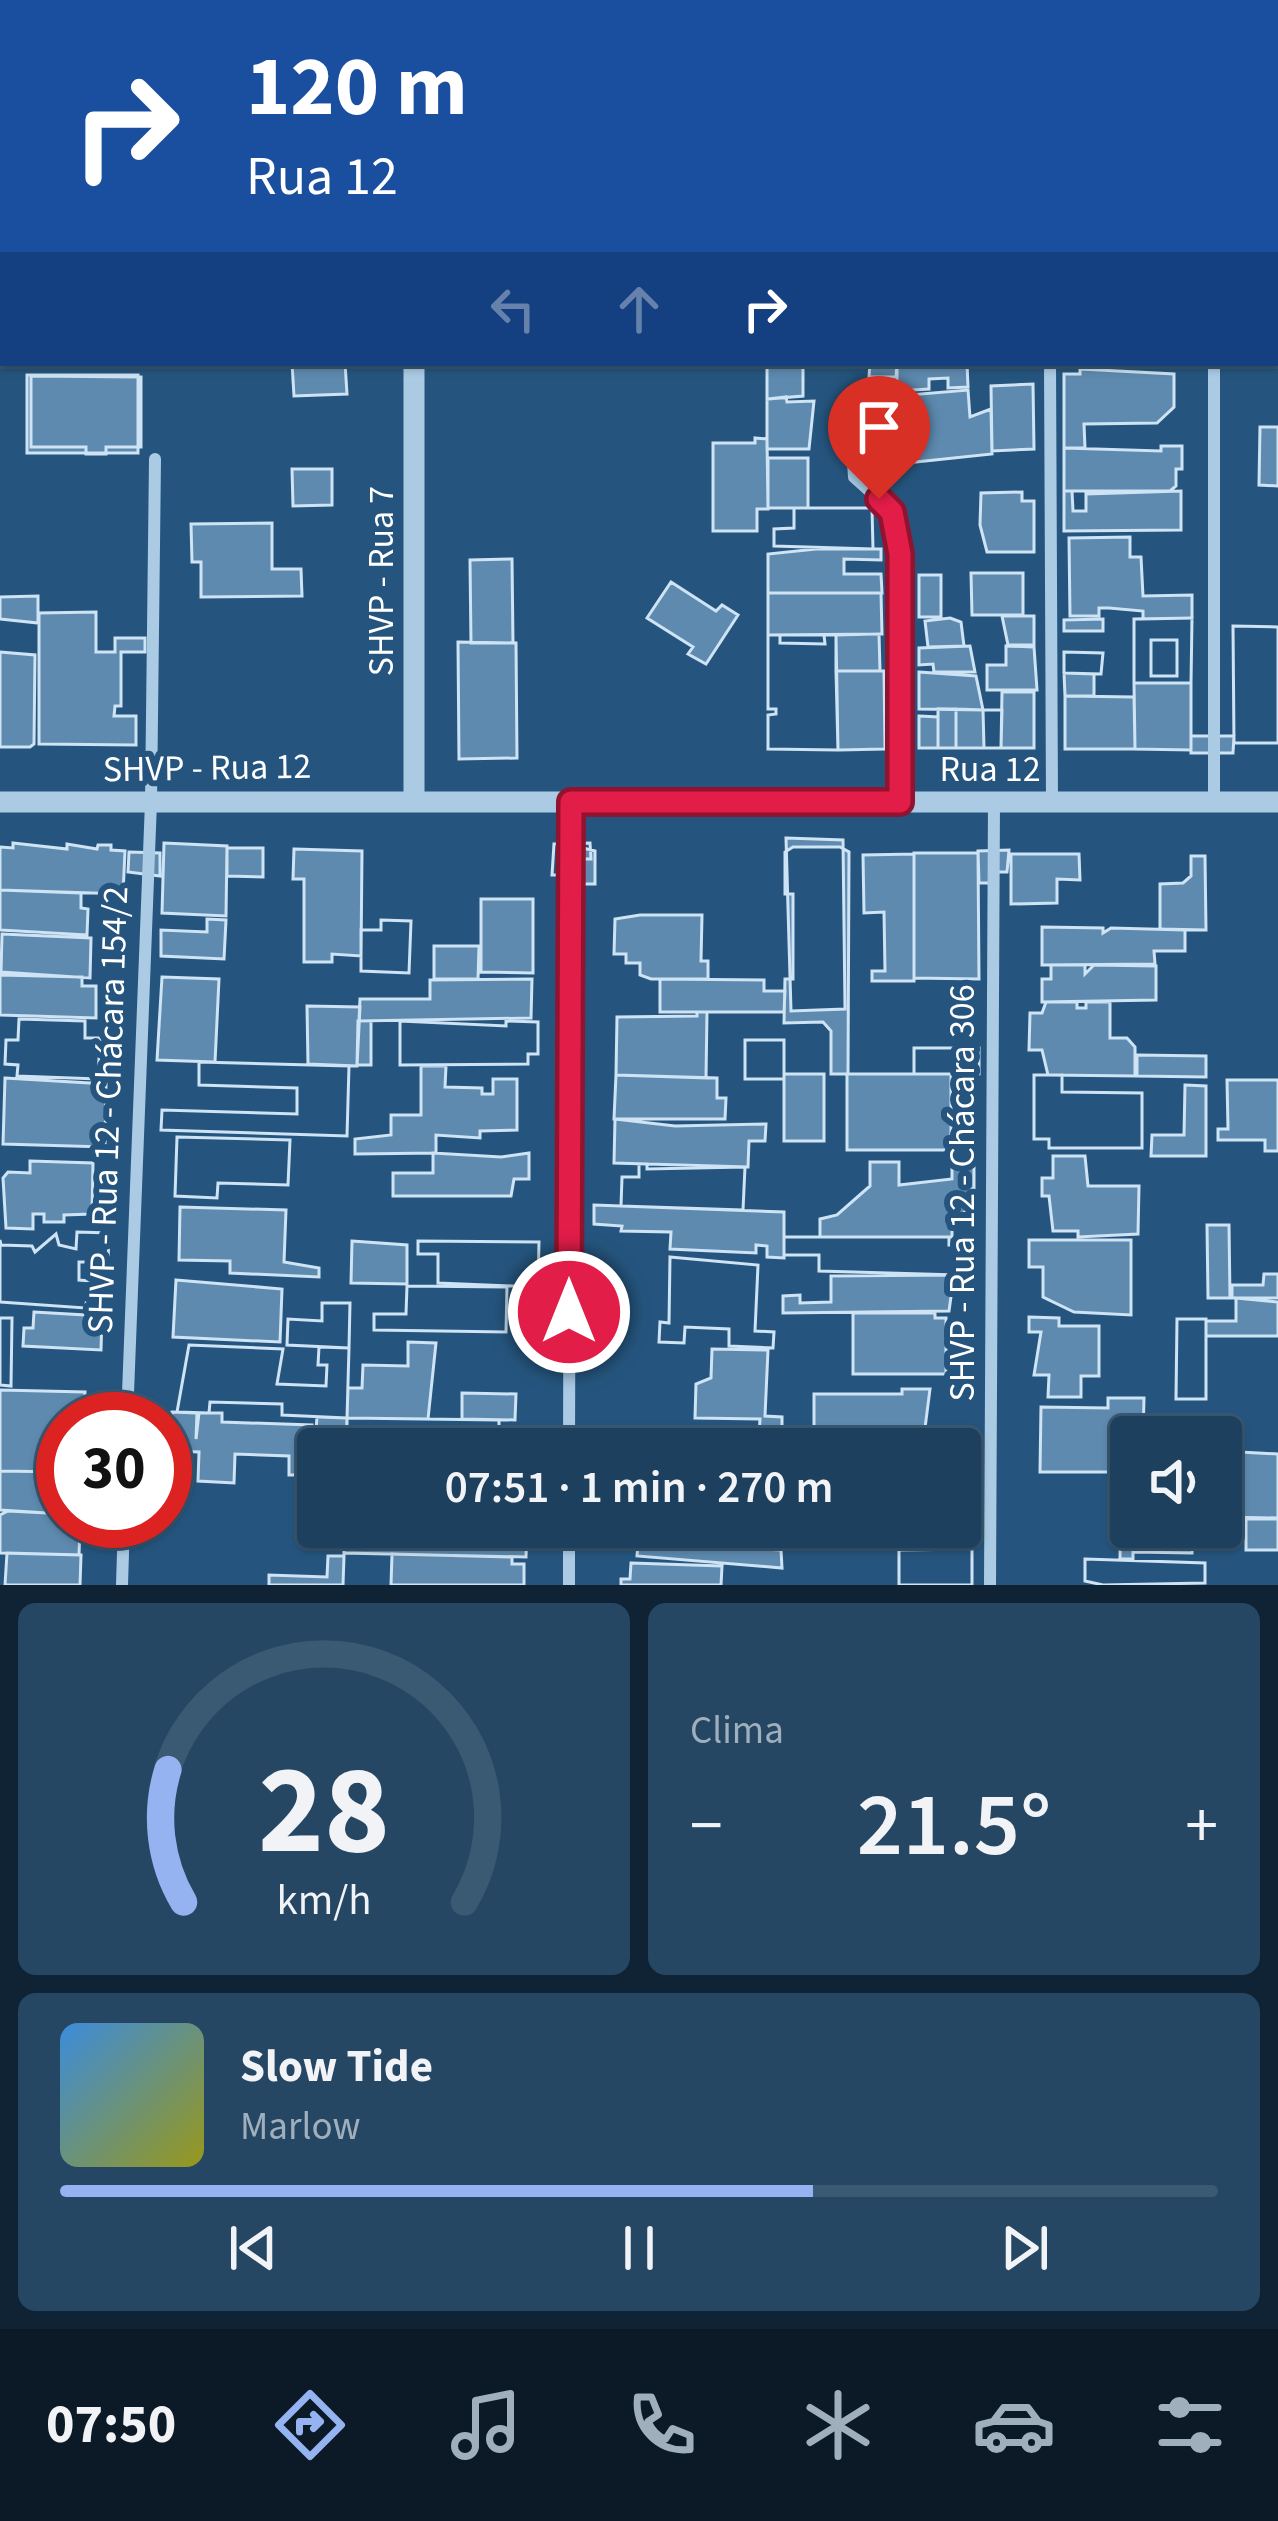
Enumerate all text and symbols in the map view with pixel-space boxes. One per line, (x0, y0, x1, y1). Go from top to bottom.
text: 120 m (246, 28, 468, 148)
icon: right (48, 48, 204, 204)
text: Rua 12 (246, 139, 398, 216)
icon: left (480, 276, 546, 342)
icon: ahead (606, 276, 672, 342)
icon: right (732, 276, 798, 342)
pin (828, 376, 930, 499)
icon: arrive (846, 394, 912, 460)
street label: SHVP - Rua 7 (356, 486, 407, 676)
street label: SHVP - Rua 12 (102, 741, 312, 795)
street label: Rua 12 (939, 744, 1041, 795)
street label: SHVP - Rua 12 - Chácara 154/2 (75, 885, 141, 1335)
street label: SHVP - Rua 12 - Chácara 306 (937, 984, 988, 1402)
position arrow (506, 1249, 632, 1375)
speed limit sign: 30 (36, 1392, 192, 1548)
map controls (1110, 1416, 1242, 1548)
button: sound (1110, 1416, 1242, 1548)
text: 07:51 · 1 min · 270 m (445, 1456, 833, 1520)
text: Clima (690, 1703, 784, 1759)
text: 28 (258, 1723, 390, 1901)
text: 21.5° (857, 1762, 1051, 1890)
text: − (690, 1779, 723, 1873)
text: + (1185, 1779, 1218, 1873)
text: km/h (276, 1870, 372, 1931)
text: Slow Tide (240, 2035, 433, 2099)
text: Marlow (240, 2099, 361, 2155)
icon: previous (220, 2215, 286, 2281)
icon: pause (606, 2215, 672, 2281)
icon: next (992, 2215, 1058, 2281)
icon: directions (268, 2383, 352, 2467)
icon: music (444, 2383, 528, 2467)
icon: phone (620, 2383, 704, 2467)
icon: climate (796, 2383, 880, 2467)
icon: car (972, 2383, 1056, 2467)
icon: filters (1148, 2383, 1232, 2467)
text: 07:50 (46, 2387, 176, 2464)

